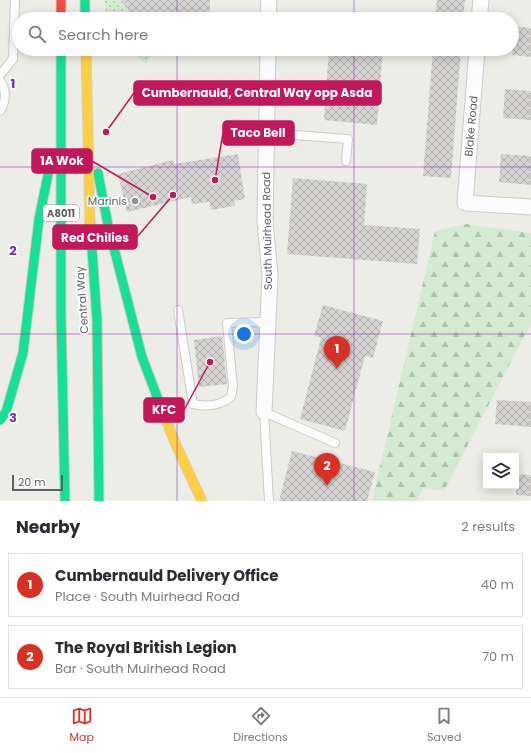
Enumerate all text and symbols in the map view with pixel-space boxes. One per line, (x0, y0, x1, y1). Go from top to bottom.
search box (12, 12, 519, 56)
icon: search (26, 23, 48, 45)
text: Search here (58, 24, 148, 45)
text: 1 (11, 74, 15, 93)
callout: Cumbernauld, Central Way opp Asda (134, 81, 381, 105)
text: Cumbernauld, Central Way opp Asda (142, 84, 372, 101)
street label: Blake Road (460, 95, 482, 157)
callout: Taco Bell (223, 121, 294, 145)
text: Taco Bell (230, 124, 286, 141)
callout: 1A Wok (32, 149, 92, 173)
text: 1A Wok (40, 152, 84, 169)
street label: South Muirhead Road (258, 172, 276, 290)
place label: Marinis (88, 193, 127, 209)
marker: Marinis (130, 196, 140, 206)
road number: A8011 (43, 205, 79, 221)
callout: Red Chilies (53, 225, 137, 249)
text: Red Chilies (61, 229, 129, 246)
text: 2 (9, 241, 17, 260)
street label: Central Way (72, 265, 92, 334)
your location (234, 324, 254, 344)
pin: 1 (324, 336, 350, 369)
callout: KFC (144, 398, 184, 422)
text: KFC (152, 401, 176, 418)
text: 3 (9, 408, 17, 427)
pin: 2 (314, 453, 340, 486)
map controls (483, 453, 519, 489)
button: layers (483, 453, 519, 489)
scale bar (12, 473, 63, 492)
text: 20 m (18, 474, 46, 490)
text: Nearby (16, 515, 80, 539)
text: 2 results (461, 517, 515, 536)
text: Cumbernauld Delivery Office (55, 565, 279, 586)
text: 1 (28, 575, 32, 594)
text: 40 m (481, 575, 514, 594)
text: Place · South Muirhead Road (55, 587, 240, 606)
text: The Royal British Legion (55, 637, 237, 658)
text: 2 (26, 647, 34, 666)
text: 70 m (482, 647, 514, 666)
text: Bar · South Muirhead Road (55, 659, 226, 678)
tab: Map (70, 705, 94, 746)
tab: Directions (233, 705, 288, 746)
tab: Saved (427, 705, 461, 746)

